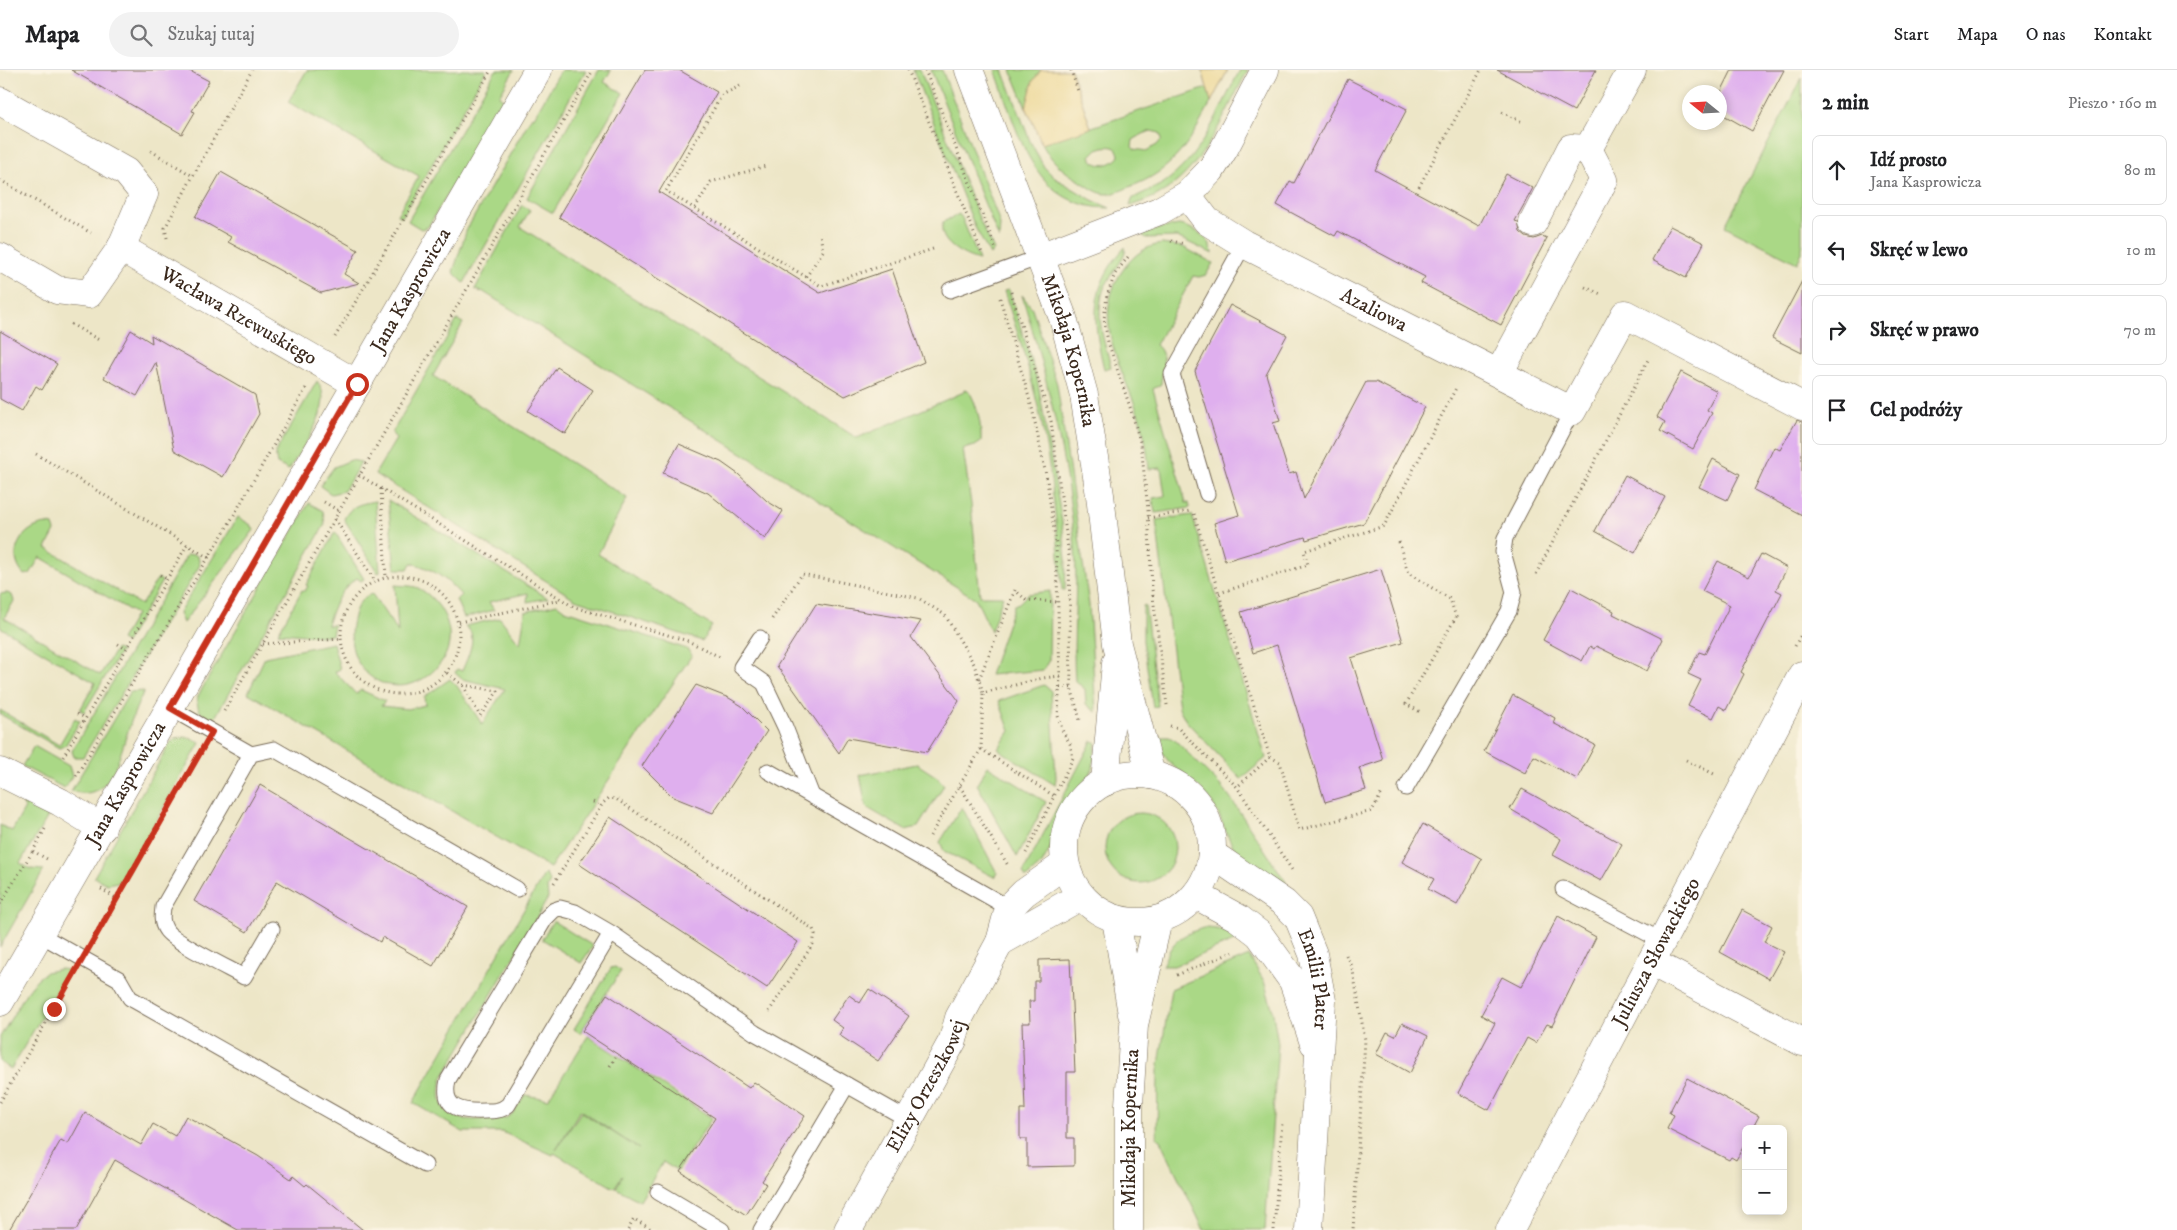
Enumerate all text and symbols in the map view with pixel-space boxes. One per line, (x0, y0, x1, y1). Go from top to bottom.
search box (109, 12, 459, 57)
text: Mapa (25, 20, 79, 50)
icon: search (127, 21, 155, 49)
text: Szukaj tutaj (167, 23, 255, 46)
text: Start (1894, 24, 1929, 46)
text: Mapa (1957, 24, 1998, 46)
text: O nas (2026, 24, 2065, 46)
text: Kontakt (2093, 24, 2152, 46)
north arrow (1682, 85, 1727, 130)
text: 2 min (1822, 90, 1869, 116)
text: Pieszo · 160 m (2068, 93, 2157, 113)
text: Idź prosto (1870, 149, 1947, 172)
icon: ahead (1823, 156, 1851, 184)
text: 80 m (2124, 160, 2156, 180)
text: Jana Kasprowicza (1870, 172, 1981, 192)
street label: Jana Kasprowicza (364, 223, 457, 358)
icon: left (1823, 236, 1851, 264)
text: Skręć w lewo (1870, 239, 1968, 262)
text: 10 m (2126, 240, 2156, 260)
street label: Wacława Rzewuskiego (155, 261, 322, 371)
street label: Mikołaja Kopernika (1035, 270, 1102, 429)
street label: Azaliowa (1336, 283, 1412, 338)
icon: right (1823, 316, 1851, 344)
text: Skręć w prawo (1870, 319, 1979, 342)
text: 70 m (2124, 320, 2156, 340)
route start (346, 373, 369, 396)
icon: arrive (1823, 396, 1851, 424)
text: Cel podróży (1870, 399, 1962, 422)
street label: Jana Kasprowicza (79, 717, 172, 852)
street label: Juliusza Słowackiego (1606, 873, 1706, 1033)
street label: Emilii Plater (1291, 925, 1335, 1031)
route end (43, 998, 66, 1021)
street label: Elizy Orzeszkowej (881, 1017, 970, 1157)
street label: Mikołaja Kopernika (1116, 1048, 1145, 1207)
map controls (1742, 1125, 1787, 1215)
button: + (1742, 1125, 1787, 1170)
button: − (1742, 1170, 1787, 1215)

